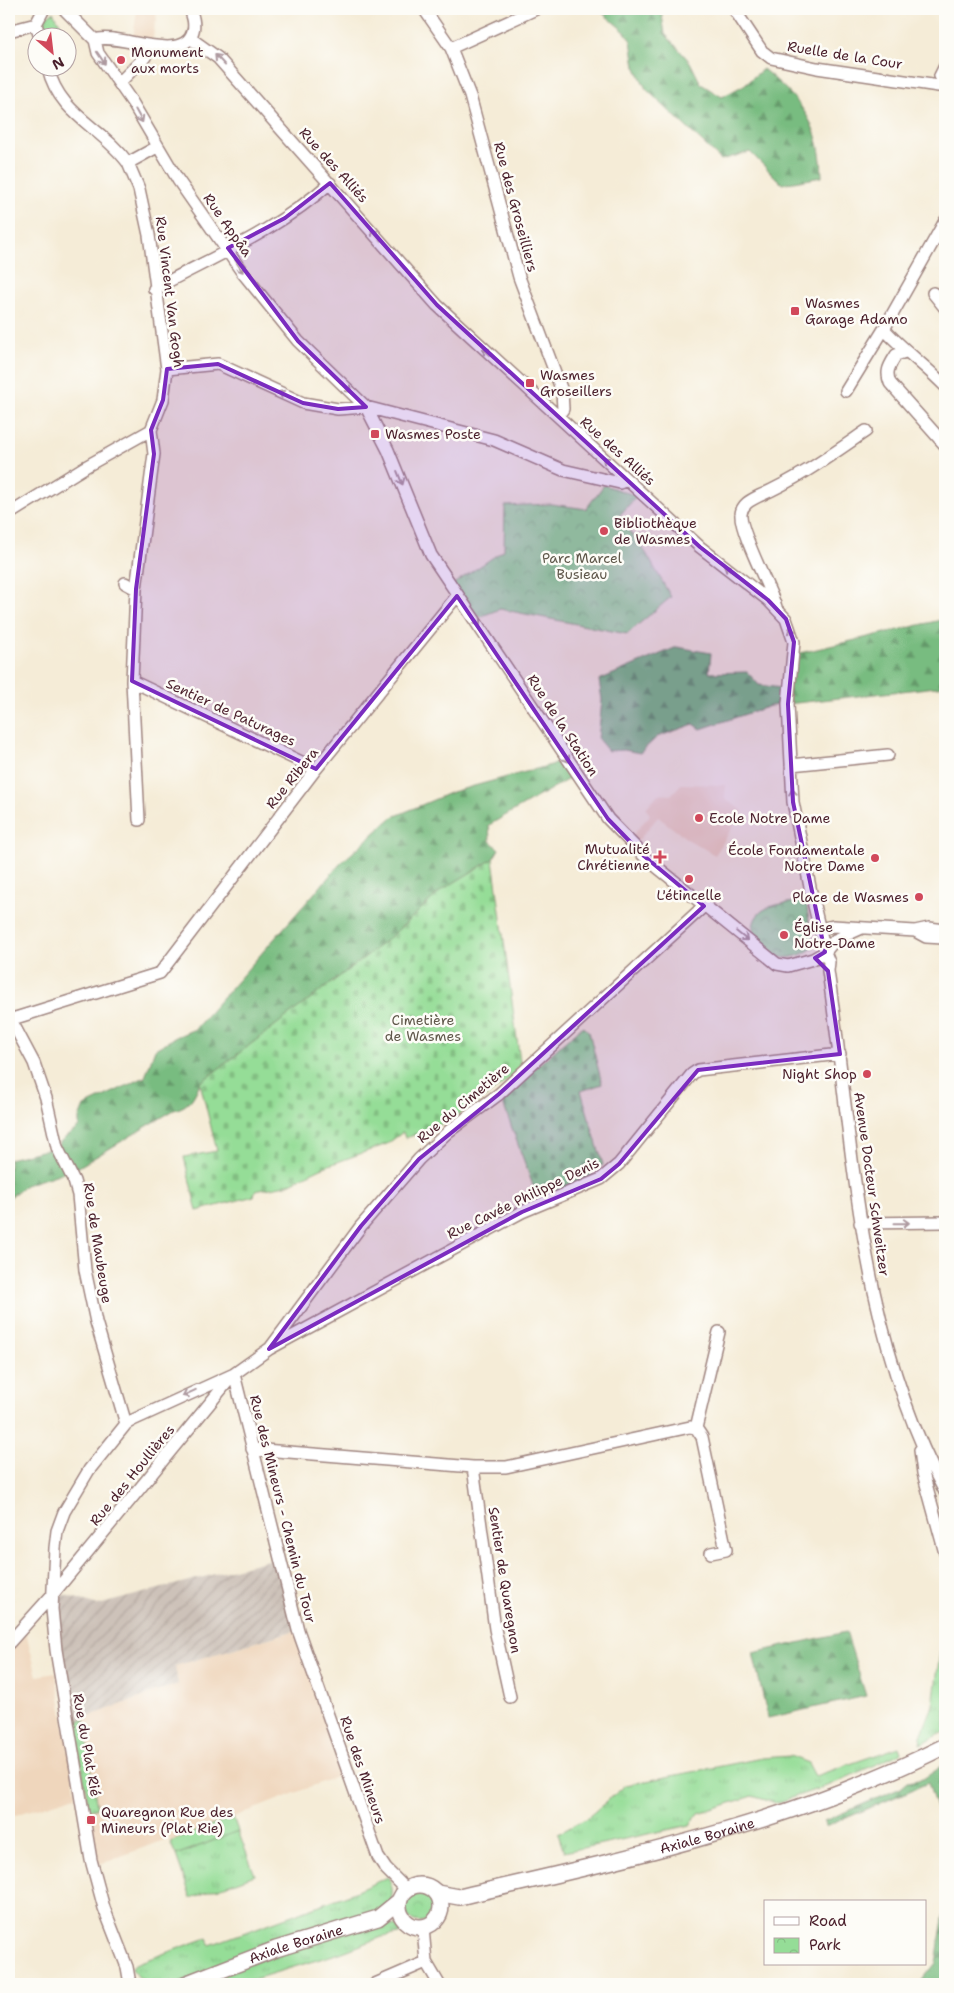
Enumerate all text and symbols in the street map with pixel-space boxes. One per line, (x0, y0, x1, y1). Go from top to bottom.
north arrow (28, 28, 78, 78)
street label: Ruelle de la Cour (786, 37, 904, 73)
place label: Monument aux morts (131, 43, 204, 77)
one-way arrow (96, 51, 107, 65)
text: N (49, 53, 67, 74)
marker: Monument aux morts (115, 54, 127, 66)
one-way arrow (214, 54, 226, 67)
one-way arrow (135, 108, 145, 122)
street label: Rue des Alliés (296, 124, 373, 206)
street label: Rue des Groseilliers (490, 140, 542, 274)
street label: Rue Appâa (200, 190, 257, 260)
street label: Rue Vincent Van Gogh (152, 215, 188, 369)
one-way arrow (371, 229, 382, 242)
one-way arrow (234, 258, 244, 272)
place label: Wasmes Garage Adamo (805, 294, 908, 328)
marker: Wasmes Garage Adamo (789, 305, 801, 317)
one-way arrow (482, 347, 495, 359)
place label: Wasmes Groseillers (540, 366, 612, 400)
marker: Wasmes Groseillers (524, 377, 536, 389)
one-way arrow (339, 381, 351, 393)
one-way arrow (278, 389, 293, 399)
street label: Rue des Alliés (577, 413, 659, 490)
place label: Wasmes Poste (385, 425, 481, 443)
marker: Wasmes Poste (369, 428, 381, 440)
one-way arrow (602, 456, 615, 468)
one-way arrow (396, 470, 405, 485)
place label: Bibliothèque de Wasmes (614, 514, 697, 548)
marker: Bibliothèque de Wasmes (598, 525, 610, 537)
park label: Parc Marcel Busieau (542, 549, 623, 583)
one-way arrow (724, 565, 737, 576)
one-way arrow (471, 613, 481, 627)
one-way arrow (786, 627, 796, 643)
street label: Rue de la Station (523, 671, 603, 780)
street label: Sentier de Paturages (163, 674, 299, 750)
street label: Rue Ribera (262, 743, 322, 812)
one-way arrow (560, 749, 570, 763)
one-way arrow (788, 788, 798, 804)
place label: Ecole Notre Dame (709, 809, 830, 827)
marker: Ecole Notre Dame (693, 812, 705, 824)
place label: Mutualité Chrétienne (577, 840, 650, 874)
place label: École Fondamentale Notre Dame (728, 841, 865, 875)
marker: Mutualité Chrétienne (654, 851, 666, 863)
marker: École Fondamentale Notre Dame (869, 852, 881, 864)
marker: L'étincelle (683, 873, 695, 885)
place label: L'étincelle (656, 886, 722, 904)
place label: Place de Wasmes (792, 888, 909, 906)
marker: Place de Wasmes (913, 891, 925, 903)
place label: Église Notre-Dame (794, 918, 876, 952)
marker: Église Notre-Dame (778, 929, 790, 941)
one-way arrow (735, 931, 748, 942)
park label: Cimetière de Wasmes (385, 1011, 461, 1045)
street label: Rue du Cimetière (413, 1059, 513, 1147)
place label: Night Shop (782, 1065, 857, 1083)
marker: Night Shop (861, 1068, 873, 1080)
street label: Avenue Docteur Schweitzer (850, 1091, 894, 1278)
street label: Rue Cavée Philippe Denis (444, 1153, 602, 1243)
street label: Rue de Maubeuge (80, 1181, 116, 1305)
one-way arrow (894, 1218, 910, 1228)
one-way arrow (182, 1389, 197, 1399)
street label: Rue des Mineurs - Chemin du Tour (246, 1393, 320, 1625)
street label: Rue des Houllières (86, 1421, 178, 1529)
street label: Sentier de Quaregnon (485, 1505, 526, 1655)
street label: Rue du Plat Rié (69, 1692, 105, 1798)
street label: Rue des Mineurs (336, 1714, 390, 1826)
place label: Quaregnon Rue des Mineurs (Plat Rie) (101, 1803, 234, 1837)
street label: Axiale Boraine (658, 1813, 757, 1858)
marker: Quaregnon Rue des Mineurs (Plat Rie) (85, 1814, 97, 1826)
legend (764, 1900, 926, 1966)
text: Road (809, 1911, 847, 1931)
street label: Axiale Boraine (246, 1920, 345, 1968)
text: Park (809, 1935, 841, 1955)

